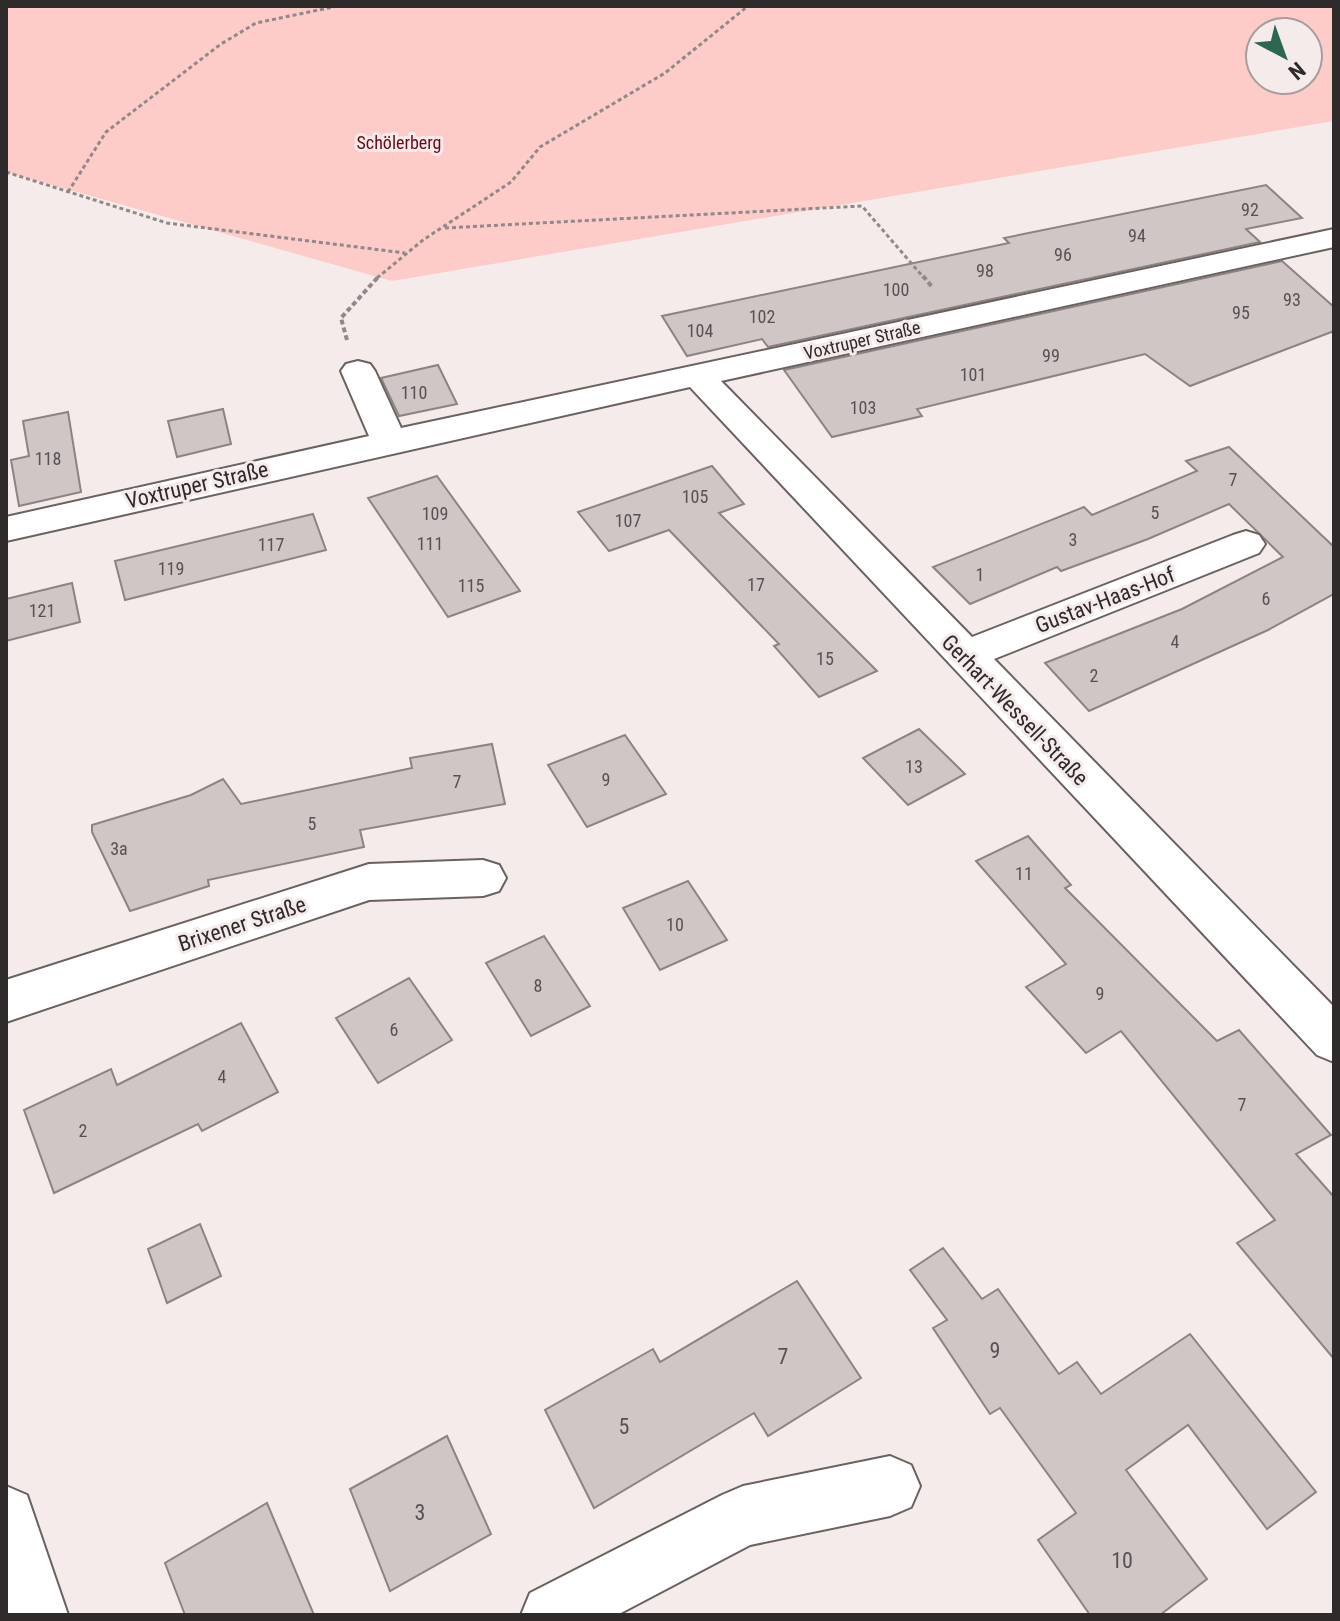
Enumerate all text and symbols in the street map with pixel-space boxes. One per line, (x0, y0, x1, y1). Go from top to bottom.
north arrow (1244, 16, 1324, 96)
text: N (1284, 57, 1310, 85)
park label: Schölerberg (357, 132, 441, 153)
house number: 92 (1241, 199, 1259, 220)
house number: 94 (1128, 225, 1146, 246)
house number: 96 (1054, 244, 1072, 265)
house number: 98 (976, 260, 994, 281)
house number: 100 (883, 279, 909, 300)
house number: 93 (1283, 289, 1301, 310)
house number: 95 (1232, 302, 1250, 323)
house number: 102 (749, 306, 775, 327)
street label: Voxtruper Straße (802, 316, 922, 364)
house number: 104 (687, 320, 713, 341)
house number: 99 (1042, 345, 1060, 366)
house number: 101 (960, 364, 986, 385)
house number: 110 (401, 382, 427, 403)
house number: 103 (850, 397, 876, 418)
house number: 118 (35, 448, 61, 469)
street label: Voxtruper Straße (123, 456, 271, 514)
house number: 7 (1229, 469, 1238, 490)
house number: 105 (682, 486, 708, 507)
house number: 5 (1151, 502, 1160, 523)
house number: 109 (422, 503, 448, 524)
house number: 107 (615, 510, 641, 531)
house number: 3 (1069, 529, 1077, 550)
house number: 111 (417, 533, 443, 554)
house number: 117 (258, 534, 284, 555)
house number: 119 (158, 558, 184, 579)
street label: Gustav-Haas-Hof (1032, 562, 1178, 638)
house number: 1 (976, 564, 984, 585)
house number: 17 (747, 574, 765, 595)
house number: 115 (458, 575, 484, 596)
house number: 6 (1262, 588, 1270, 609)
house number: 121 (29, 600, 55, 621)
street label: Gerhart-Wessell-Straße (937, 630, 1093, 790)
house number: 4 (1171, 631, 1180, 652)
house number: 15 (816, 648, 834, 669)
house number: 2 (1090, 665, 1099, 686)
house number: 13 (905, 756, 923, 777)
house number: 9 (602, 769, 610, 790)
house number: 7 (453, 771, 462, 792)
house number: 5 (308, 813, 317, 834)
house number: 3a (110, 838, 128, 859)
house number: 11 (1015, 863, 1033, 884)
street label: Brixener Straße (175, 892, 309, 956)
house number: 10 (666, 914, 684, 935)
house number: 8 (534, 975, 542, 996)
house number: 9 (1096, 983, 1104, 1004)
house number: 6 (390, 1019, 398, 1040)
house number: 4 (218, 1066, 227, 1087)
house number: 7 (1238, 1094, 1247, 1115)
house number: 2 (79, 1120, 88, 1141)
house number: 9 (990, 1338, 1000, 1363)
house number: 7 (778, 1344, 788, 1369)
house number: 5 (619, 1414, 629, 1439)
house number: 3 (415, 1500, 425, 1525)
house number: 10 (1111, 1548, 1133, 1573)

